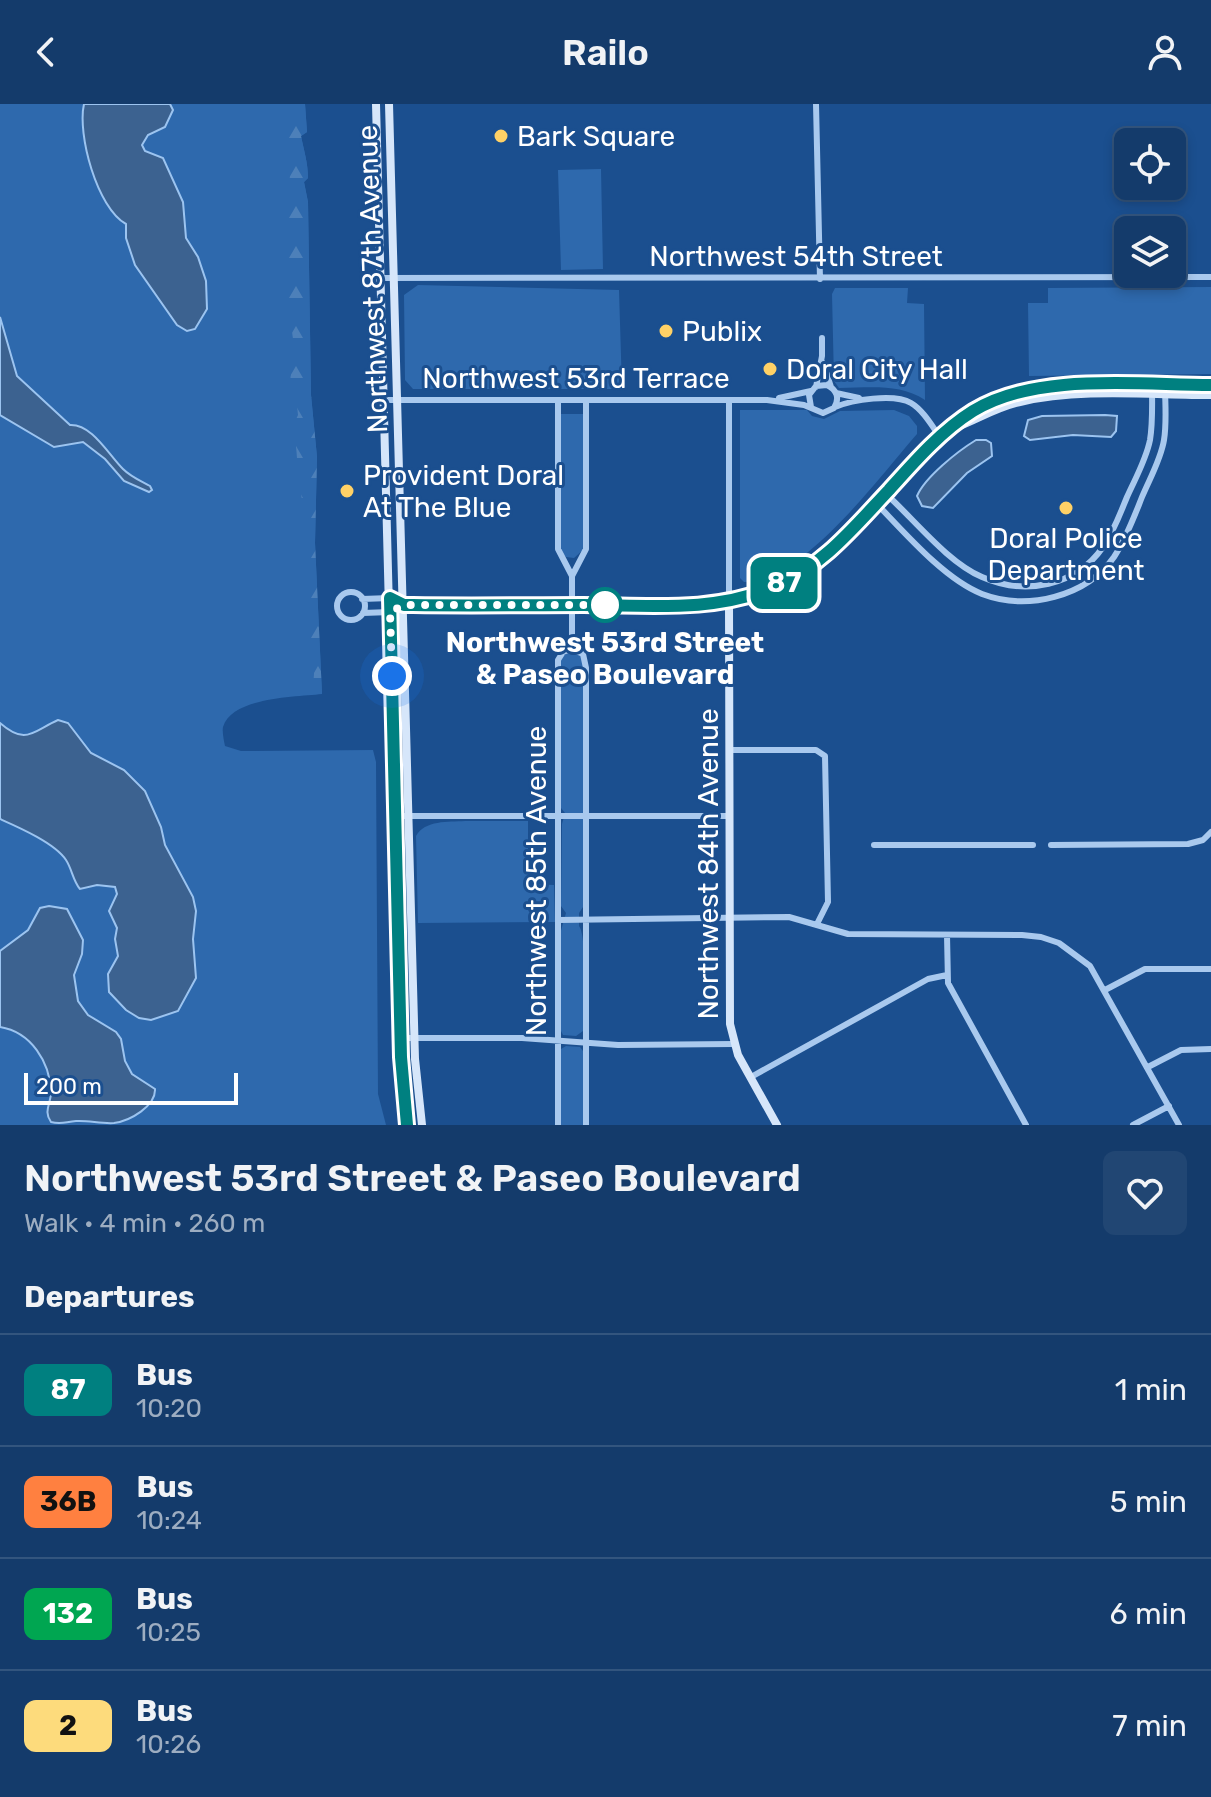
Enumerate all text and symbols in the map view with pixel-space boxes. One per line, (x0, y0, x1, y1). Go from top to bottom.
icon: back (24, 30, 68, 74)
icon: person (1143, 30, 1187, 74)
text: Railo (562, 31, 649, 74)
place label: Bark Square (517, 120, 675, 153)
street label: Northwest 87th Avenue (351, 124, 394, 434)
marker: Bark Square (492, 127, 510, 145)
map controls (1114, 128, 1186, 288)
button: locate (1114, 128, 1186, 200)
button: layers (1114, 216, 1186, 288)
street label: Northwest 54th Street (649, 240, 943, 273)
place label: Publix (682, 315, 762, 348)
marker: Publix (657, 322, 675, 340)
place label: Doral City Hall (786, 353, 968, 386)
marker: Doral City Hall (761, 360, 779, 378)
street label: Northwest 53rd Terrace (422, 362, 730, 395)
place label: Provident Doral At The Blue (363, 459, 564, 524)
marker: Provident Doral At The Blue (338, 482, 356, 500)
marker: Doral Police Department (1057, 499, 1075, 517)
place label: Doral Police Department (988, 522, 1145, 587)
line badge: 87 (748, 557, 820, 609)
text: 87 (766, 566, 802, 599)
marker: Northwest 53rd Street & Paseo Boulevard (588, 588, 622, 622)
place label: Northwest 53rd Street & Paseo Boulevard (446, 626, 764, 691)
your location (372, 656, 412, 696)
street label: Northwest 84th Avenue (692, 708, 725, 1020)
street label: Northwest 85th Avenue (520, 726, 553, 1036)
scale bar (24, 1069, 238, 1105)
text: 200 m (36, 1073, 102, 1100)
button: heart (1103, 1151, 1187, 1235)
text: Northwest 53rd Street & Paseo Boulevard (24, 1155, 801, 1201)
text: Walk · 4 min · 260 m (24, 1208, 265, 1239)
text: Departures (24, 1279, 195, 1315)
text: Bus (136, 1357, 193, 1393)
text: 1 min (1115, 1372, 1187, 1408)
text: 87 (50, 1373, 86, 1406)
text: 10:20 (136, 1393, 202, 1424)
text: Bus (136, 1469, 193, 1505)
text: 5 min (1110, 1484, 1187, 1520)
text: 36B (40, 1485, 96, 1518)
text: 10:24 (136, 1505, 202, 1536)
text: Bus (136, 1581, 193, 1617)
text: 6 min (1109, 1596, 1187, 1632)
text: 132 (43, 1597, 93, 1630)
text: 10:25 (136, 1617, 201, 1648)
text: Bus (136, 1693, 193, 1729)
text: 7 min (1112, 1708, 1187, 1744)
text: 2 (59, 1709, 77, 1742)
text: 10:26 (136, 1729, 201, 1760)

